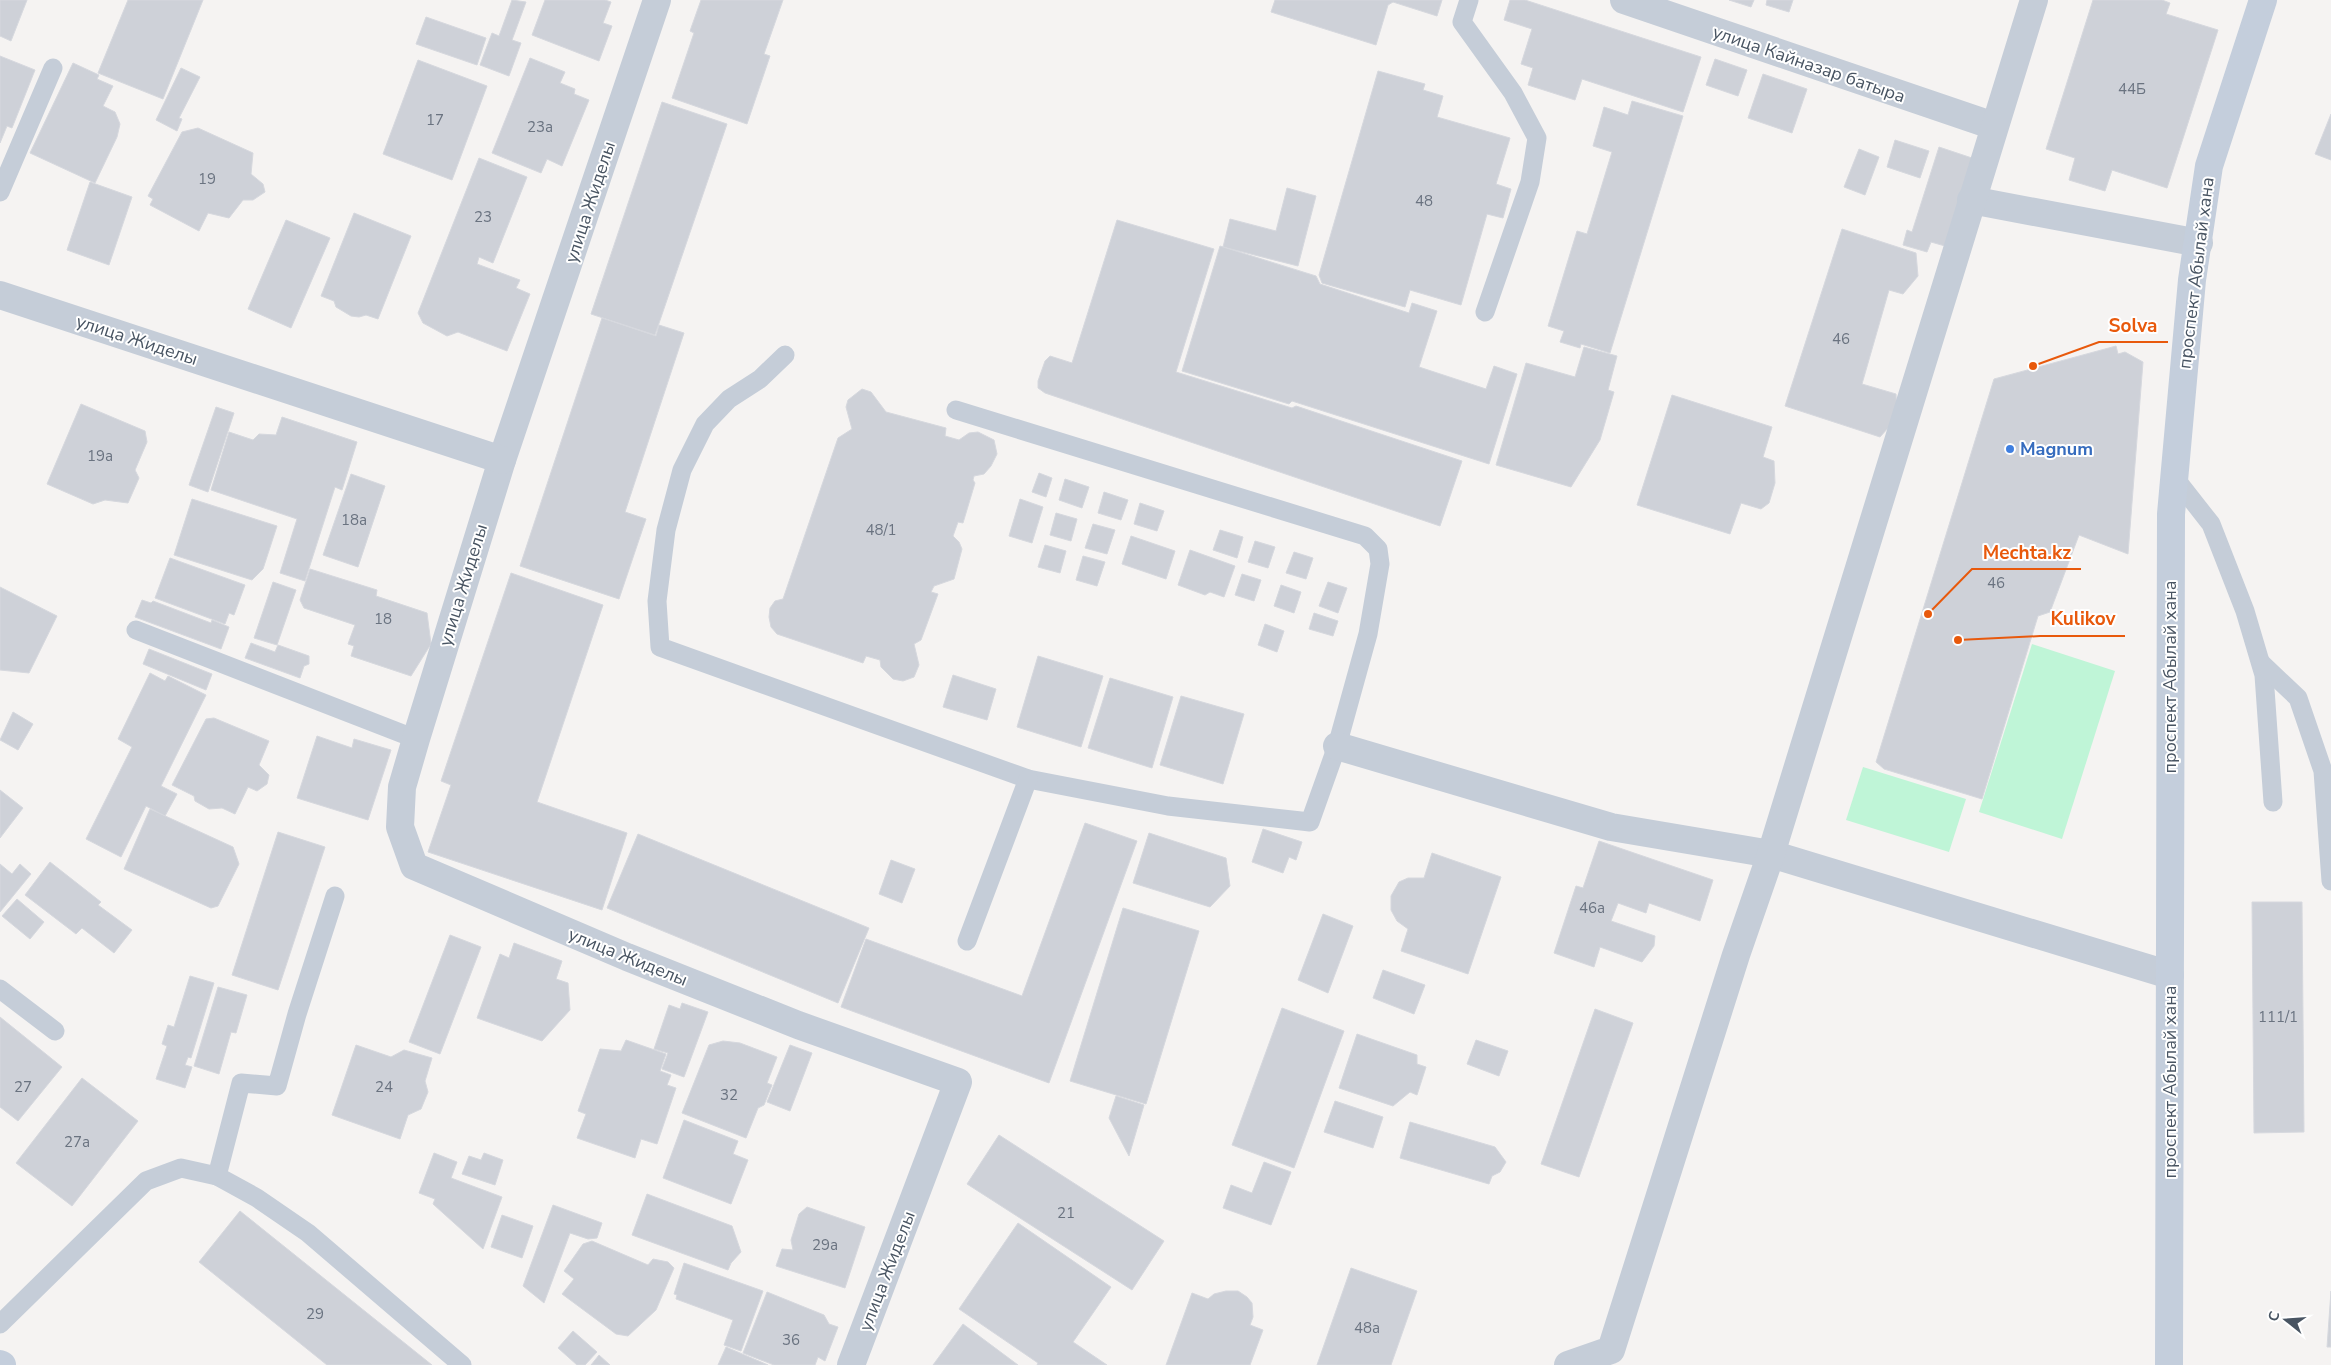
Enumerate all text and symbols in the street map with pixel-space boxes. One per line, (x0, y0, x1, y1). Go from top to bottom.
street label: улица Кайназар батыра (1709, 20, 1909, 108)
house number: 44Б (2118, 79, 2146, 99)
house number: 17 (426, 110, 444, 130)
house number: 23а (527, 117, 553, 137)
street label: улица Жиделы (559, 138, 621, 266)
house number: 19 (198, 169, 216, 189)
street label: проспект Абылай хана (2172, 176, 2220, 370)
house number: 48 (1415, 191, 1433, 211)
house number: 23 (474, 207, 492, 227)
callout: Solva (2099, 308, 2168, 342)
street label: улица Жиделы (73, 309, 201, 371)
text: Solva (2109, 313, 2157, 339)
house number: 46 (1832, 329, 1850, 349)
place label: Magnum (2020, 437, 2093, 461)
marker: Magnum (2004, 443, 2016, 455)
house number: 19а (87, 446, 113, 466)
house number: 18а (341, 510, 367, 530)
house number: 48/1 (865, 520, 897, 540)
street label: улица Жиделы (433, 521, 493, 649)
callout: Mechta.kz (1972, 535, 2081, 569)
text: Mechta.kz (1983, 540, 2071, 566)
house number: 46 (1987, 573, 2005, 593)
street label: проспект Абылай хана (2158, 580, 2182, 774)
callout: Kulikov (2040, 602, 2125, 636)
text: Kulikov (2050, 606, 2117, 632)
house number: 18 (374, 609, 392, 629)
house number: 46а (1579, 898, 1605, 918)
street label: улица Жиделы (565, 922, 691, 992)
street label: проспект Абылай хана (2158, 985, 2182, 1179)
house number: 111/1 (2258, 1007, 2298, 1027)
house number: 27 (14, 1077, 32, 1097)
house number: 24 (375, 1077, 393, 1097)
house number: 32 (720, 1085, 738, 1105)
house number: 27а (64, 1132, 90, 1152)
house number: 21 (1057, 1203, 1075, 1223)
street label: улица Жиделы (853, 1208, 921, 1334)
house number: 29а (812, 1235, 838, 1255)
north arrow (2261, 1295, 2311, 1345)
house number: 29 (306, 1304, 324, 1324)
text: С (2264, 1309, 2285, 1324)
house number: 48а (1354, 1318, 1380, 1338)
house number: 36 (782, 1330, 800, 1350)

